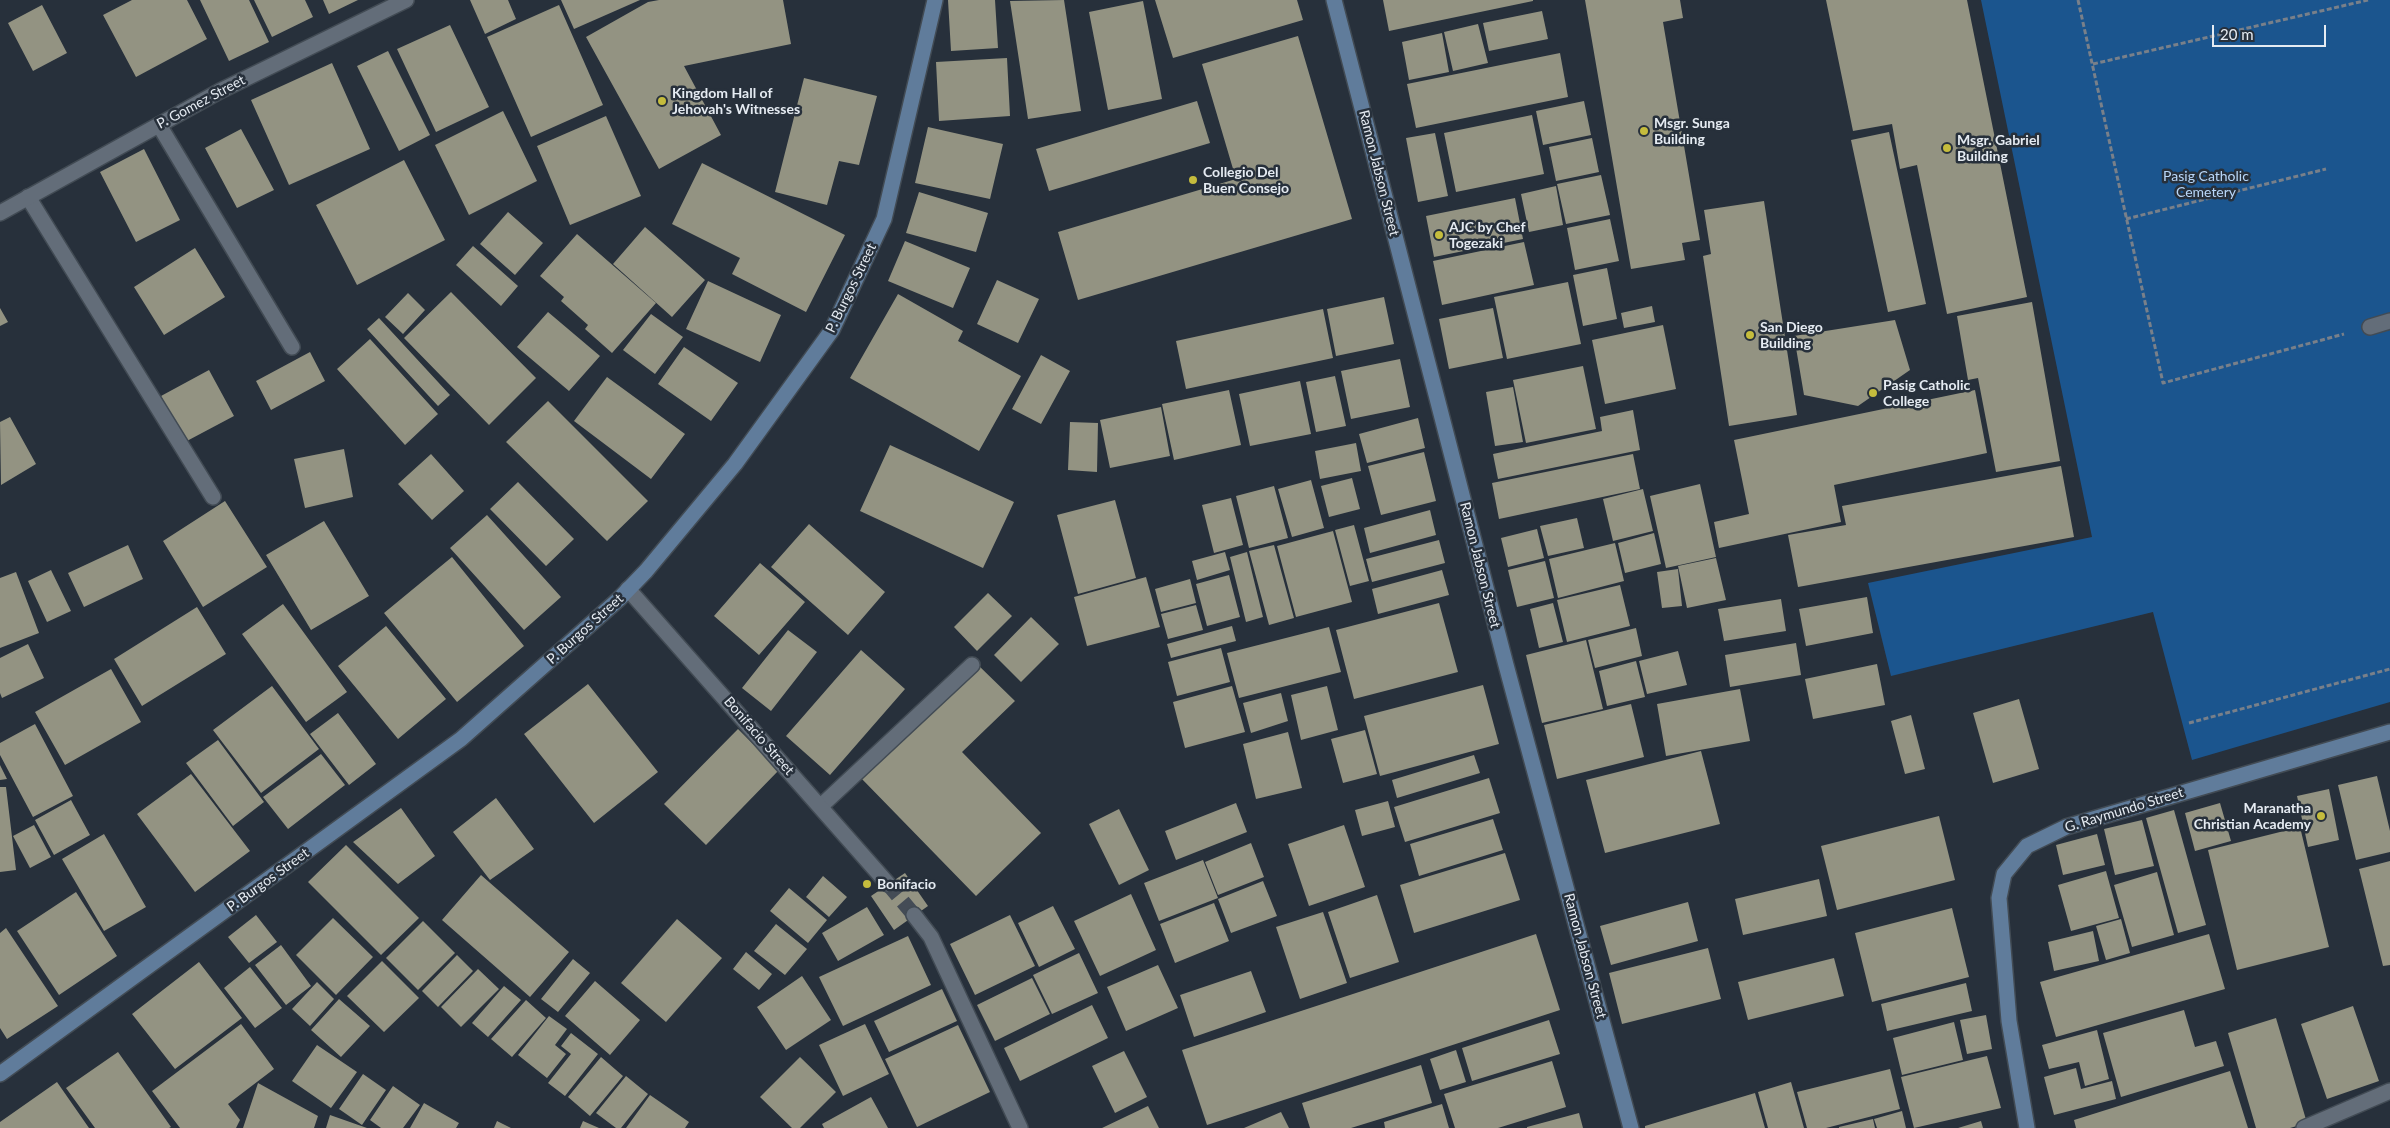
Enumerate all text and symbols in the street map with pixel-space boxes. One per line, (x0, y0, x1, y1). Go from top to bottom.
scale bar (2215, 15, 2329, 47)
text: 20 m (2220, 25, 2254, 43)
street label: P. Gomez Street (154, 72, 248, 132)
place label: Kingdom Hall of Jehovah's Witnesses (672, 85, 800, 118)
marker: Kingdom Hall of Jehovah's Witnesses (656, 95, 668, 107)
street label: Ramon Jabson Street (1355, 108, 1403, 238)
place label: Msgr. Sunga Building (1654, 115, 1730, 148)
marker: Msgr. Sunga Building (1638, 125, 1650, 137)
place label: Msgr. Gabriel Building (1957, 132, 2040, 164)
marker: Msgr. Gabriel Building (1941, 142, 1953, 154)
place label: Collegio Del Buen Consejo (1203, 164, 1289, 196)
park label: Pasig Catholic Cemetery (2163, 168, 2249, 200)
marker: Collegio Del Buen Consejo (1187, 174, 1199, 186)
place label: AJC by Chef Togezaki (1449, 219, 1525, 252)
marker: AJC by Chef Togezaki (1433, 229, 1445, 241)
street label: P. Burgos Street (822, 241, 880, 335)
place label: San Diego Building (1760, 319, 1823, 352)
marker: San Diego Building (1744, 329, 1756, 341)
place label: Pasig Catholic College (1883, 377, 1970, 410)
marker: Pasig Catholic College (1867, 387, 1879, 399)
street label: Ramon Jabson Street (1456, 500, 1504, 630)
street label: P. Burgos Street (543, 590, 627, 668)
street label: Bonifacio Street (720, 693, 798, 779)
street label: G. Raymundo Street (2063, 784, 2185, 836)
place label: Maranatha Christian Academy (2194, 800, 2311, 832)
marker: Maranatha Christian Academy (2315, 810, 2327, 822)
street label: P. Burgos Street (224, 845, 312, 915)
place label: Bonifacio (877, 876, 936, 892)
marker: Bonifacio (861, 878, 873, 890)
street label: Ramon Jabson Street (1560, 891, 1610, 1021)

